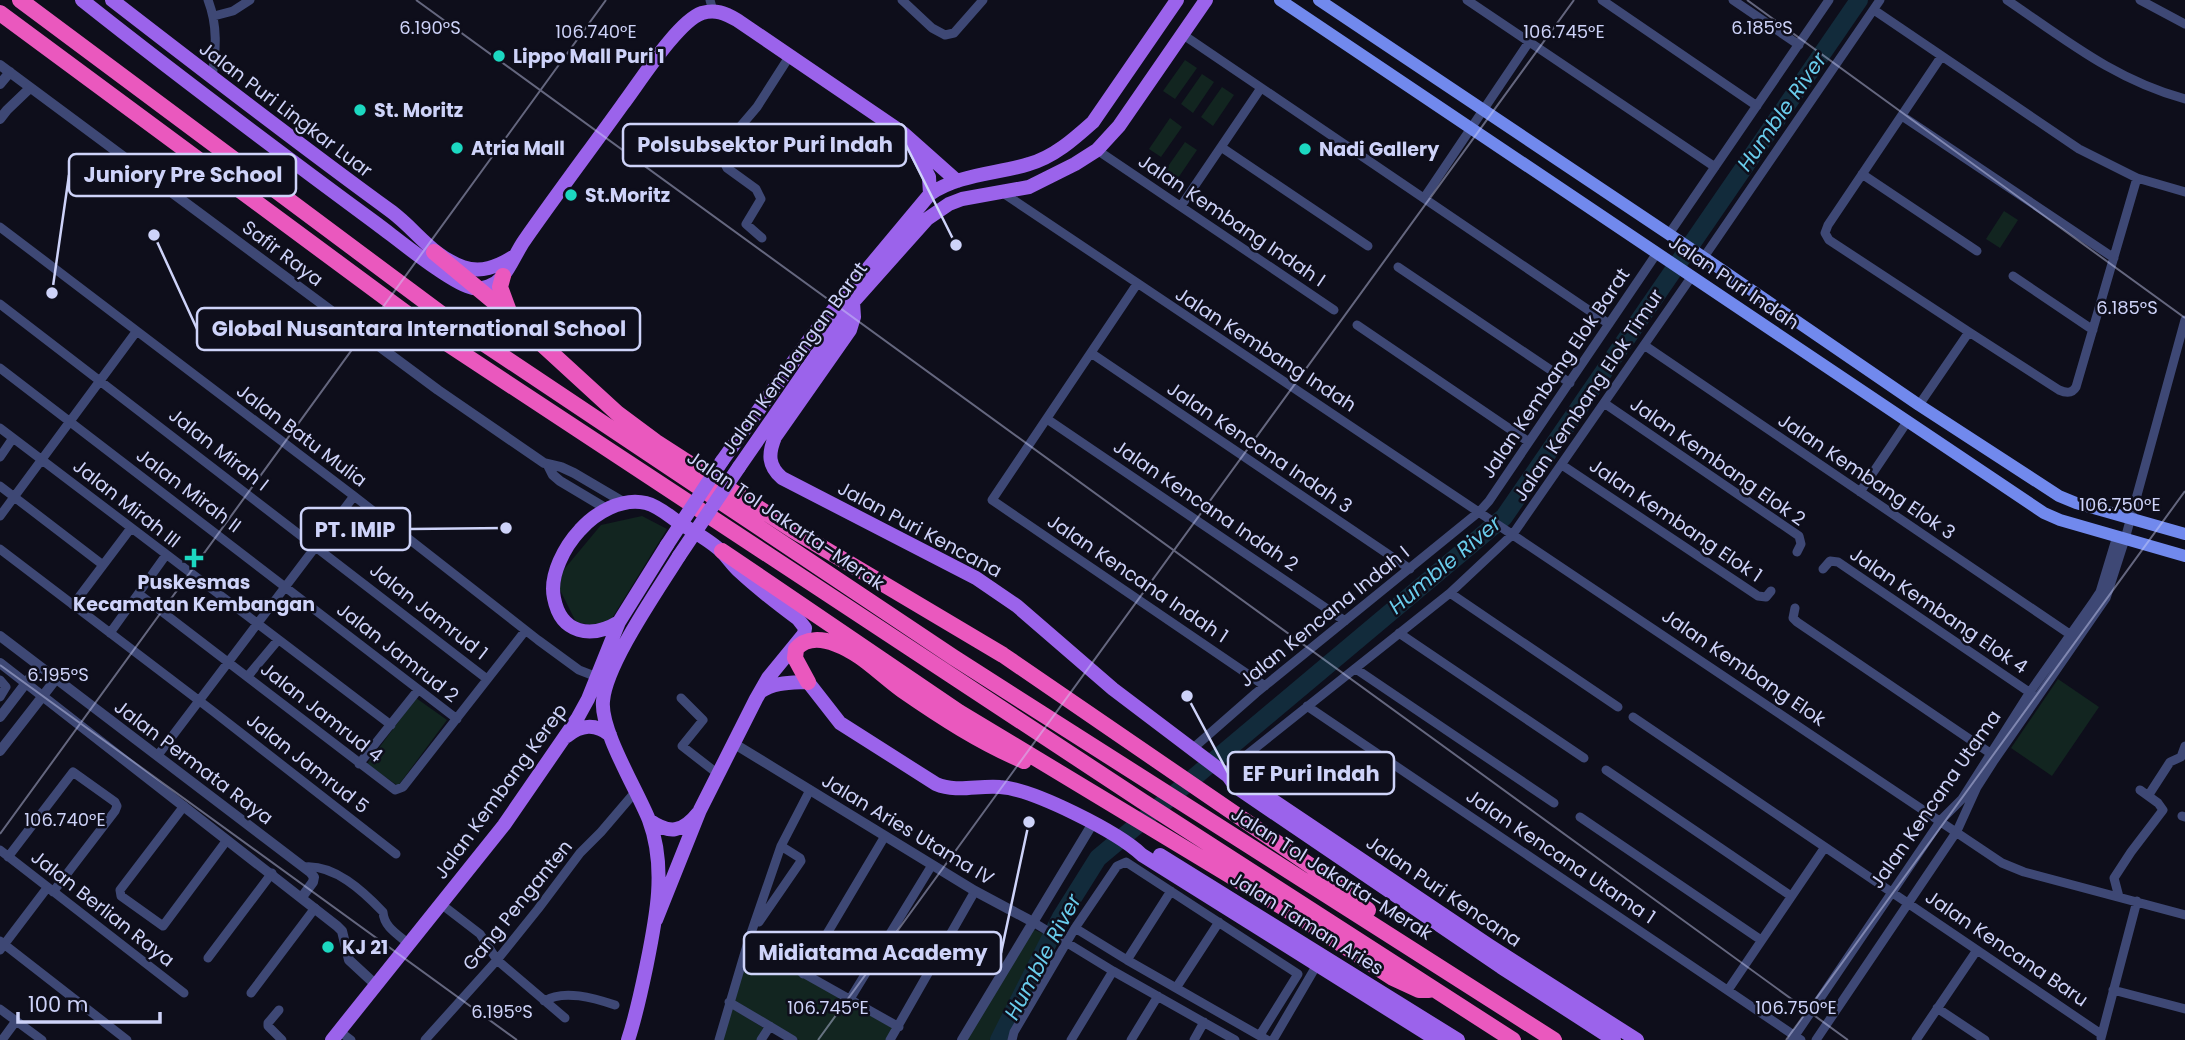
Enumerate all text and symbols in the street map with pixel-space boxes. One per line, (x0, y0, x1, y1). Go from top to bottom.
text: 6.190°S (399, 15, 461, 40)
text: 6.185°S (1731, 15, 1793, 40)
text: 106.740°E (555, 19, 637, 44)
text: 106.745°E (1523, 19, 1605, 44)
street label: Jalan Puri Lingkar Luar (193, 35, 378, 184)
place label: Lippo Mall Puri 1 (513, 43, 665, 70)
water label: Humble River (1730, 46, 1834, 177)
marker: Lippo Mall Puri 1 (491, 48, 507, 64)
place label: St. Moritz (374, 97, 463, 124)
marker: St. Moritz (352, 102, 368, 118)
callout: Polsubsektor Puri Indah (623, 124, 906, 166)
text: Polsubsektor Puri Indah (637, 130, 893, 159)
place label: Atria Mall (471, 135, 565, 162)
place label: Nadi Gallery (1319, 136, 1440, 163)
marker: Atria Mall (449, 140, 465, 156)
marker: Nadi Gallery (1297, 141, 1313, 157)
street label: Jalan Kembang Indah I (1133, 148, 1331, 293)
callout: Juniory Pre School (69, 154, 296, 196)
text: Juniory Pre School (84, 160, 282, 189)
place label: St.Moritz (585, 182, 670, 209)
marker: St.Moritz (563, 187, 579, 203)
street label: Safir Raya (237, 214, 329, 293)
street label: Jalan Puri Indah (1663, 229, 1804, 336)
street label: Jalan Kembangan Barat (715, 256, 874, 460)
street label: Jalan Kembang Elok Barat (1475, 262, 1636, 484)
street label: Jalan Kembang Indah (1170, 281, 1361, 418)
street label: Jalan Kembang Elok Timur (1507, 284, 1670, 507)
text: 6.185°S (2096, 295, 2158, 320)
callout: Global Nusantara International School (197, 308, 640, 350)
text: Global Nusantara International School (212, 314, 626, 343)
street label: Jalan Kencana Indah 3 (1162, 375, 1358, 520)
street label: Jalan Batu Mulia (231, 377, 373, 493)
street label: Jalan Kembang Elok 2 (1625, 391, 1811, 532)
street label: Jalan Mirah I (163, 402, 274, 497)
street label: Jalan Kembang Elok 3 (1773, 407, 1961, 546)
street label: Jalan Kencana Indah 2 (1108, 433, 1304, 578)
street label: Jalan Mirah II (131, 442, 247, 539)
street label: Jalan Tol Jakarta–Merak (682, 444, 890, 597)
street label: Jalan Kembang Elok 1 (1584, 452, 1768, 589)
street label: Jalan Mirah III (67, 453, 186, 554)
street label: Jalan Puri Kencana (833, 475, 1007, 584)
text: 106.750°E (2079, 492, 2161, 517)
callout: PT. IMIP (301, 508, 410, 550)
street label: Jalan Kencana Indah 1 (1042, 508, 1234, 649)
water label: Humble River (1382, 508, 1508, 620)
text: PT. IMIP (315, 515, 395, 544)
street label: Jalan Kencana Indah I (1233, 539, 1415, 694)
street label: Jalan Kembang Elok 4 (1844, 541, 2033, 680)
marker: Puskesmas Kecamatan Kembangan (184, 548, 204, 568)
street label: Jalan Jamrud 1 (364, 557, 494, 666)
place label: Puskesmas Kecamatan Kembangan (73, 569, 315, 618)
street label: Jalan Jamrud 2 (331, 596, 464, 709)
street label: Jalan Kembang Elok (1656, 602, 1831, 733)
street label: Jalan Jamrud 4 (255, 656, 389, 769)
text: 6.195°S (27, 662, 89, 687)
street label: Jalan Permata Raya (109, 694, 279, 831)
street label: Jalan Kembang Kerep (427, 698, 573, 885)
street label: Jalan Kencana Utama (1863, 705, 2007, 894)
street label: Jalan Jamrud 5 (241, 707, 375, 820)
callout: EF Puri Indah (1228, 752, 1394, 794)
text: EF Puri Indah (1242, 759, 1380, 788)
street label: Jalan Aries Utama IV (817, 767, 999, 892)
street label: Jalan Kencana Utama 1 (1460, 783, 1661, 930)
street label: Jalan Tol Jakarta–Merak (1226, 800, 1438, 947)
text: 106.740°E (24, 807, 106, 832)
street label: Jalan Puri Kencana (1361, 829, 1527, 954)
street label: Gang Penganten (456, 834, 579, 977)
street label: Jalan Berlian Raya (25, 844, 180, 973)
street label: Jalan Taman Aries (1225, 865, 1389, 982)
street label: Jalan Kencana Baru (1920, 884, 2094, 1013)
water label: Humble River (997, 888, 1088, 1025)
callout: Midiatama Academy (744, 932, 1001, 974)
place label: KJ 21 (342, 934, 388, 961)
text: Midiatama Academy (758, 938, 988, 967)
marker: KJ 21 (320, 939, 336, 955)
scale bar (18, 981, 159, 1025)
text: 100 m (28, 990, 88, 1019)
text: 106.745°E (787, 995, 869, 1020)
text: 106.750°E (1755, 995, 1837, 1020)
text: 6.195°S (471, 999, 533, 1024)

